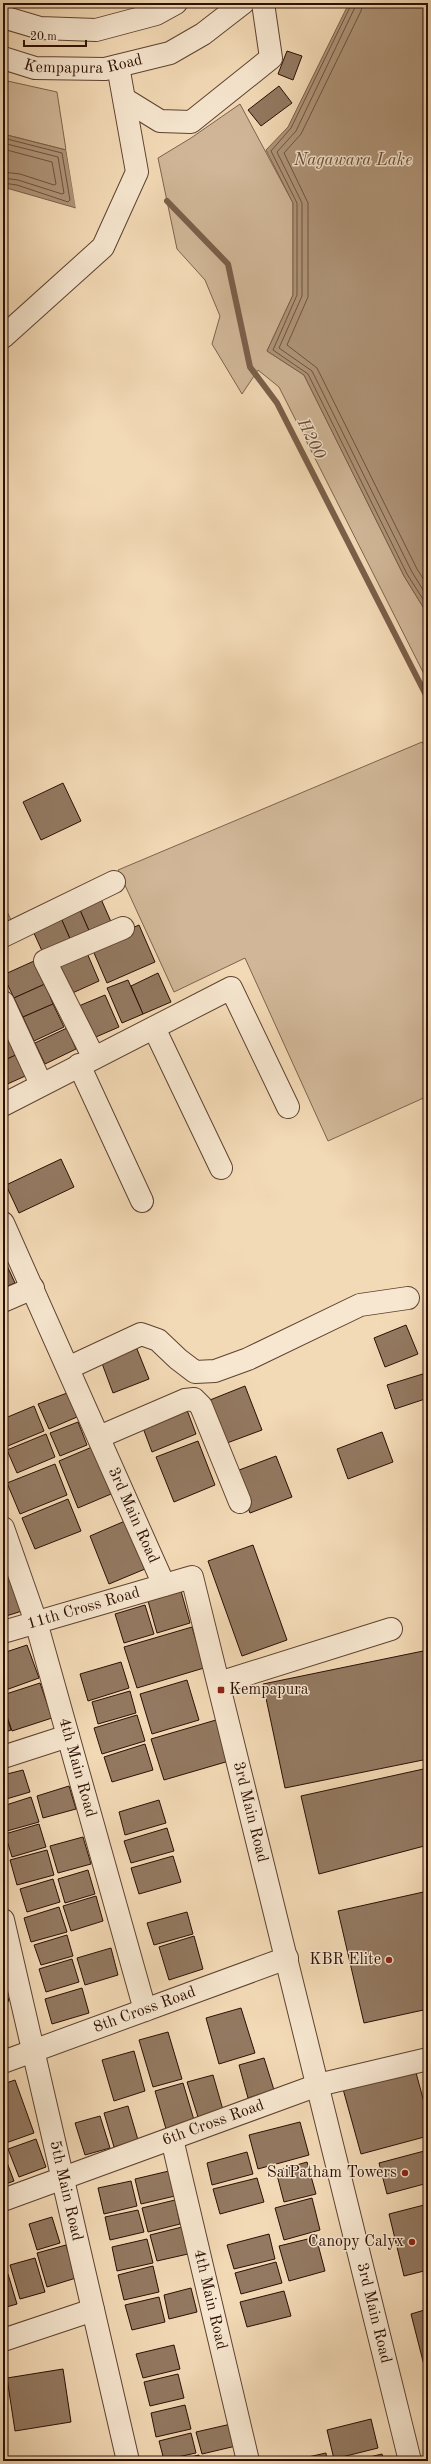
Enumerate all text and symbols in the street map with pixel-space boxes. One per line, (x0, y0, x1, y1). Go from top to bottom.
scale bar (24, 22, 86, 48)
text: 20 m (30, 31, 57, 43)
street label: Kempapura Road (22, 52, 144, 77)
water label: Nagawara Lake (293, 152, 412, 169)
water label: H200 (293, 415, 328, 462)
street label: 3rd Main Road (105, 1465, 161, 1566)
street label: 11th Cross Road (25, 1585, 142, 1633)
place label: Kempapura (229, 1682, 309, 1698)
marker: Kempapura (216, 1685, 226, 1695)
street label: 4th Main Road (55, 1716, 99, 1819)
street label: 3rd Main Road (230, 1760, 270, 1864)
place label: KBR Elite (309, 1952, 381, 1968)
marker: KBR Elite (384, 1955, 394, 1965)
street label: 8th Cross Road (92, 1984, 198, 2036)
street label: 6th Cross Road (160, 2097, 267, 2149)
street label: 5th Main Road (46, 2139, 85, 2243)
place label: SaiPatham Towers (267, 2165, 397, 2181)
marker: SaiPatham Towers (400, 2168, 410, 2178)
place label: Canopy Calyx (308, 2234, 404, 2250)
marker: Canopy Calyx (407, 2237, 417, 2247)
street label: 4th Main Road (190, 2248, 229, 2351)
street label: 3rd Main Road (353, 2261, 394, 2365)

